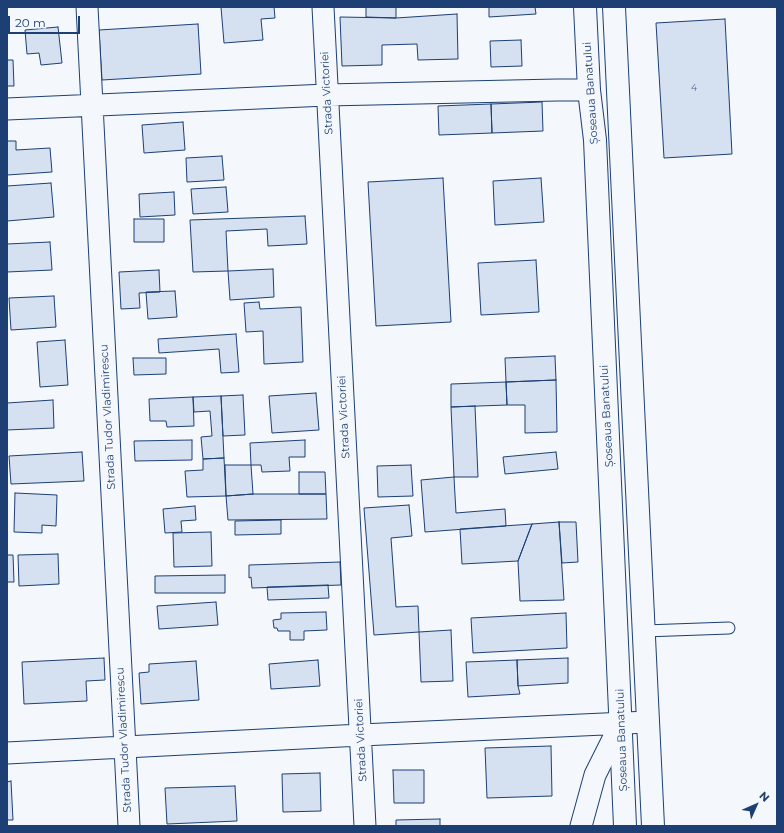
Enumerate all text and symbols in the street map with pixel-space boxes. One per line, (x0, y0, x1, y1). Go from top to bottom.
scale bar (10, 8, 82, 34)
text: 20 m (15, 15, 46, 30)
street label: Șoseaua Banatului (581, 41, 601, 145)
street label: Strada Victoriei (318, 51, 336, 135)
house number: 4 (691, 83, 697, 93)
street label: Strada Tudor Vladimirescu (98, 344, 118, 490)
street label: Șoseaua Banatului (598, 364, 616, 468)
street label: Strada Victoriei (335, 375, 353, 459)
street label: Strada Tudor Vladimirescu (114, 667, 134, 813)
street label: Șoseaua Banatului (614, 688, 630, 792)
street label: Strada Victoriei (352, 698, 370, 782)
north arrow (736, 785, 776, 825)
text: N (756, 788, 773, 805)

